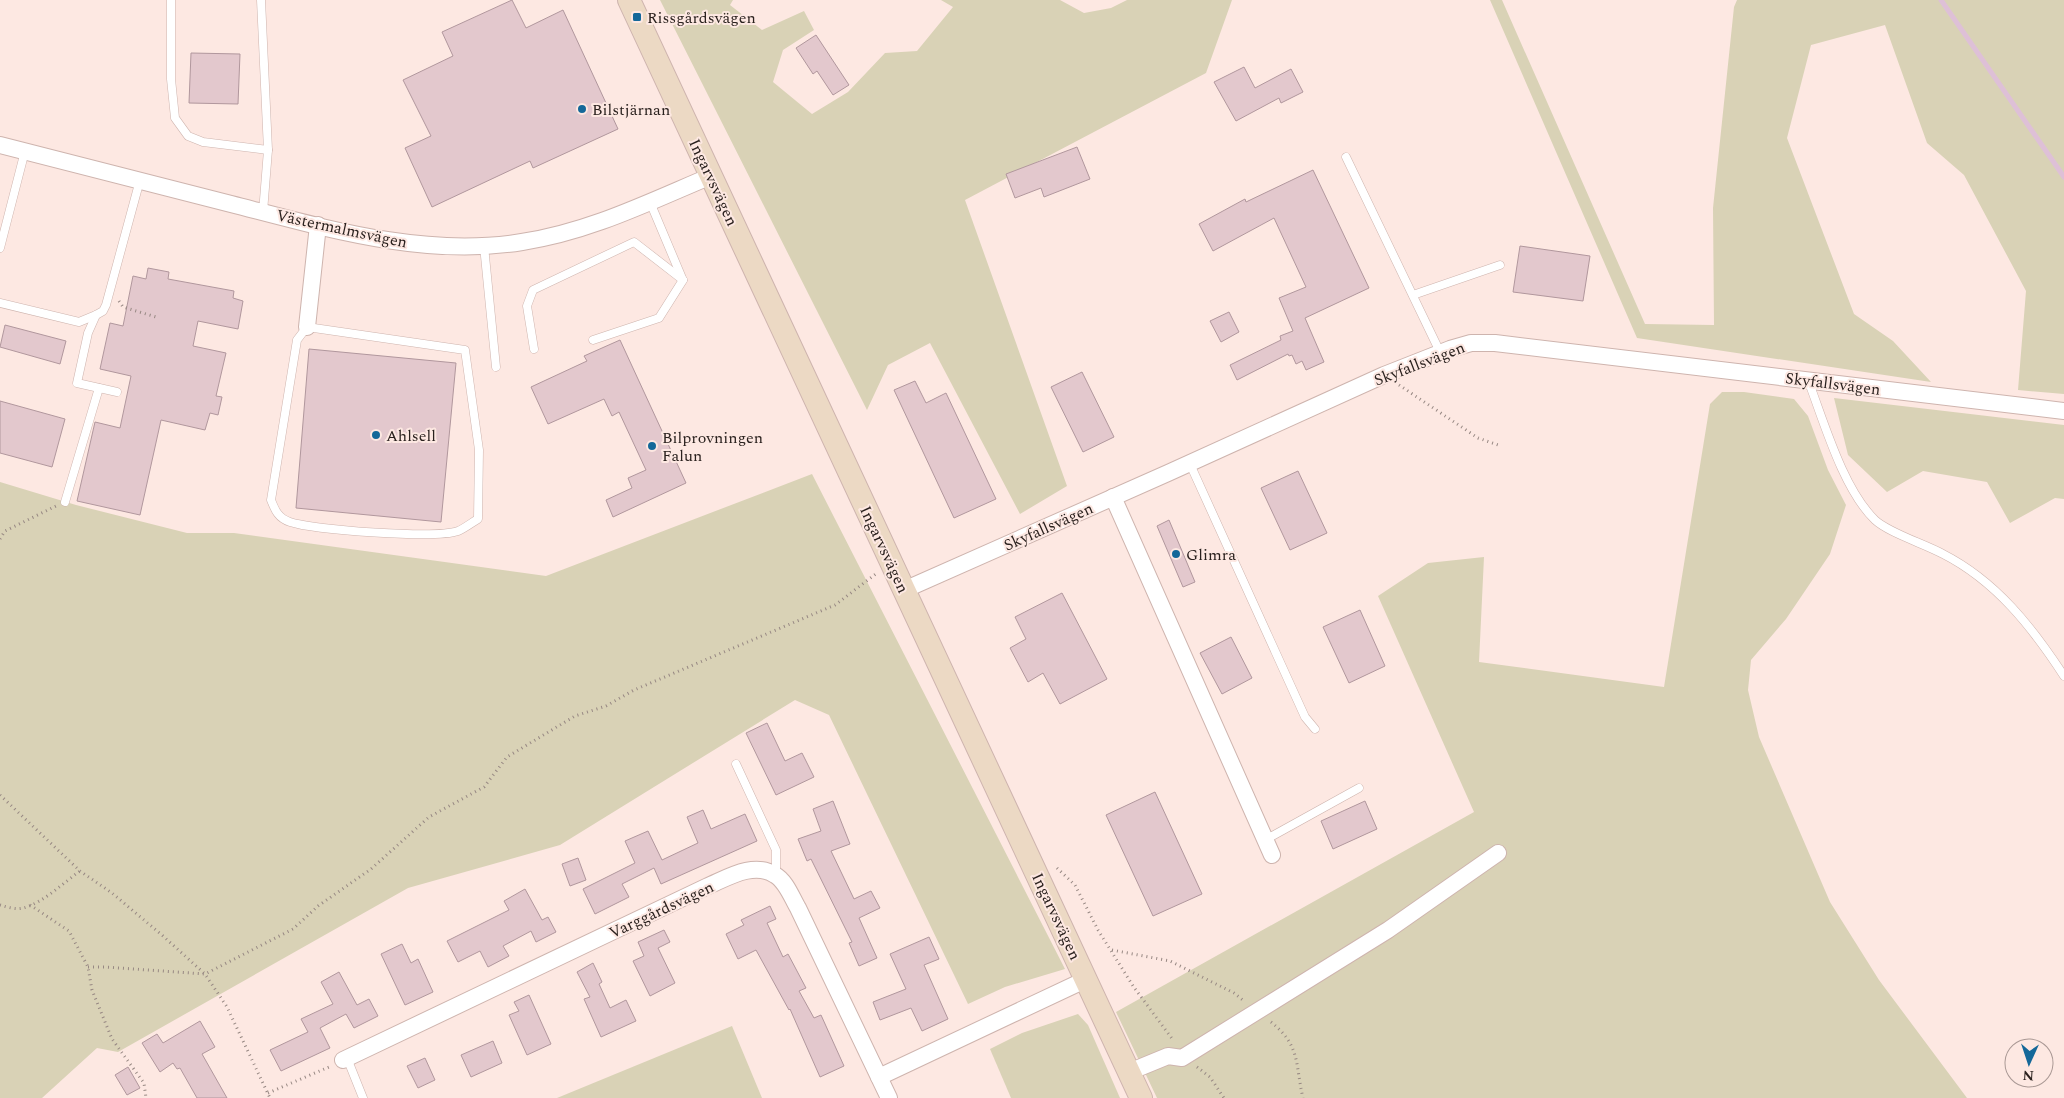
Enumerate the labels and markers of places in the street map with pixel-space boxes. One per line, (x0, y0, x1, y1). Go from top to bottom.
place label: Rissgårdsvägen (647, 6, 756, 30)
marker: Rissgårdsvägen (631, 11, 643, 23)
place label: Bilstjärnan (592, 98, 670, 122)
marker: Bilstjärnan (576, 103, 588, 115)
place label: Ahlsell (386, 424, 436, 448)
place label: Bilprovningen Falun (662, 426, 763, 468)
marker: Ahlsell (370, 429, 382, 441)
marker: Bilprovningen Falun (646, 440, 658, 452)
place label: Glimra (1186, 543, 1236, 567)
marker: Glimra (1170, 548, 1182, 560)

